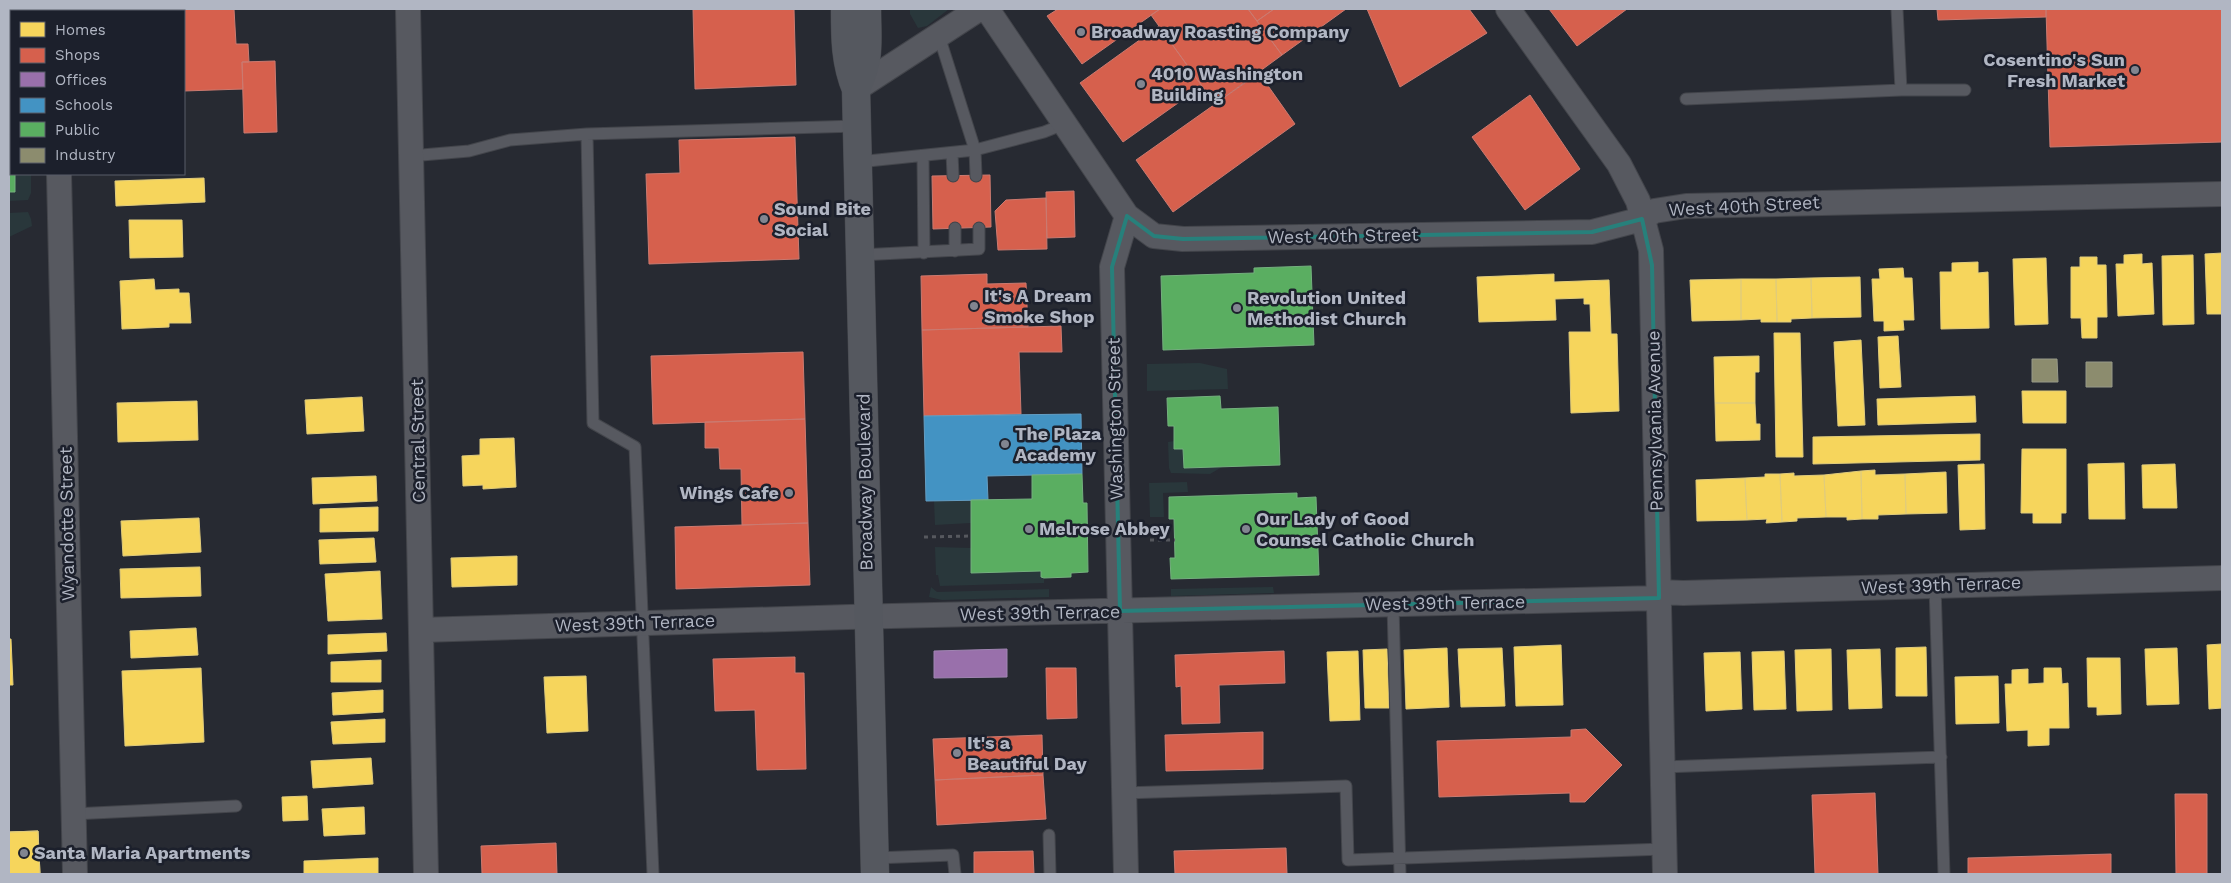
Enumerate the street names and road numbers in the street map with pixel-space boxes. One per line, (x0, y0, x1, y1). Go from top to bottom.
street label: West 40th Street (1668, 191, 1821, 220)
street label: West 40th Street (1267, 224, 1419, 247)
street label: Pennsylvania Avenue (1642, 330, 1667, 512)
street label: Washington Street (1103, 337, 1126, 501)
street label: Central Street (406, 379, 429, 503)
street label: Broadway Boulevard (852, 393, 877, 571)
street label: Wyandotte Street (55, 446, 78, 601)
street label: West 39th Terrace (1860, 571, 2022, 598)
street label: West 39th Terrace (1365, 591, 1525, 614)
street label: West 39th Terrace (960, 601, 1120, 624)
street label: West 39th Terrace (554, 609, 716, 636)

